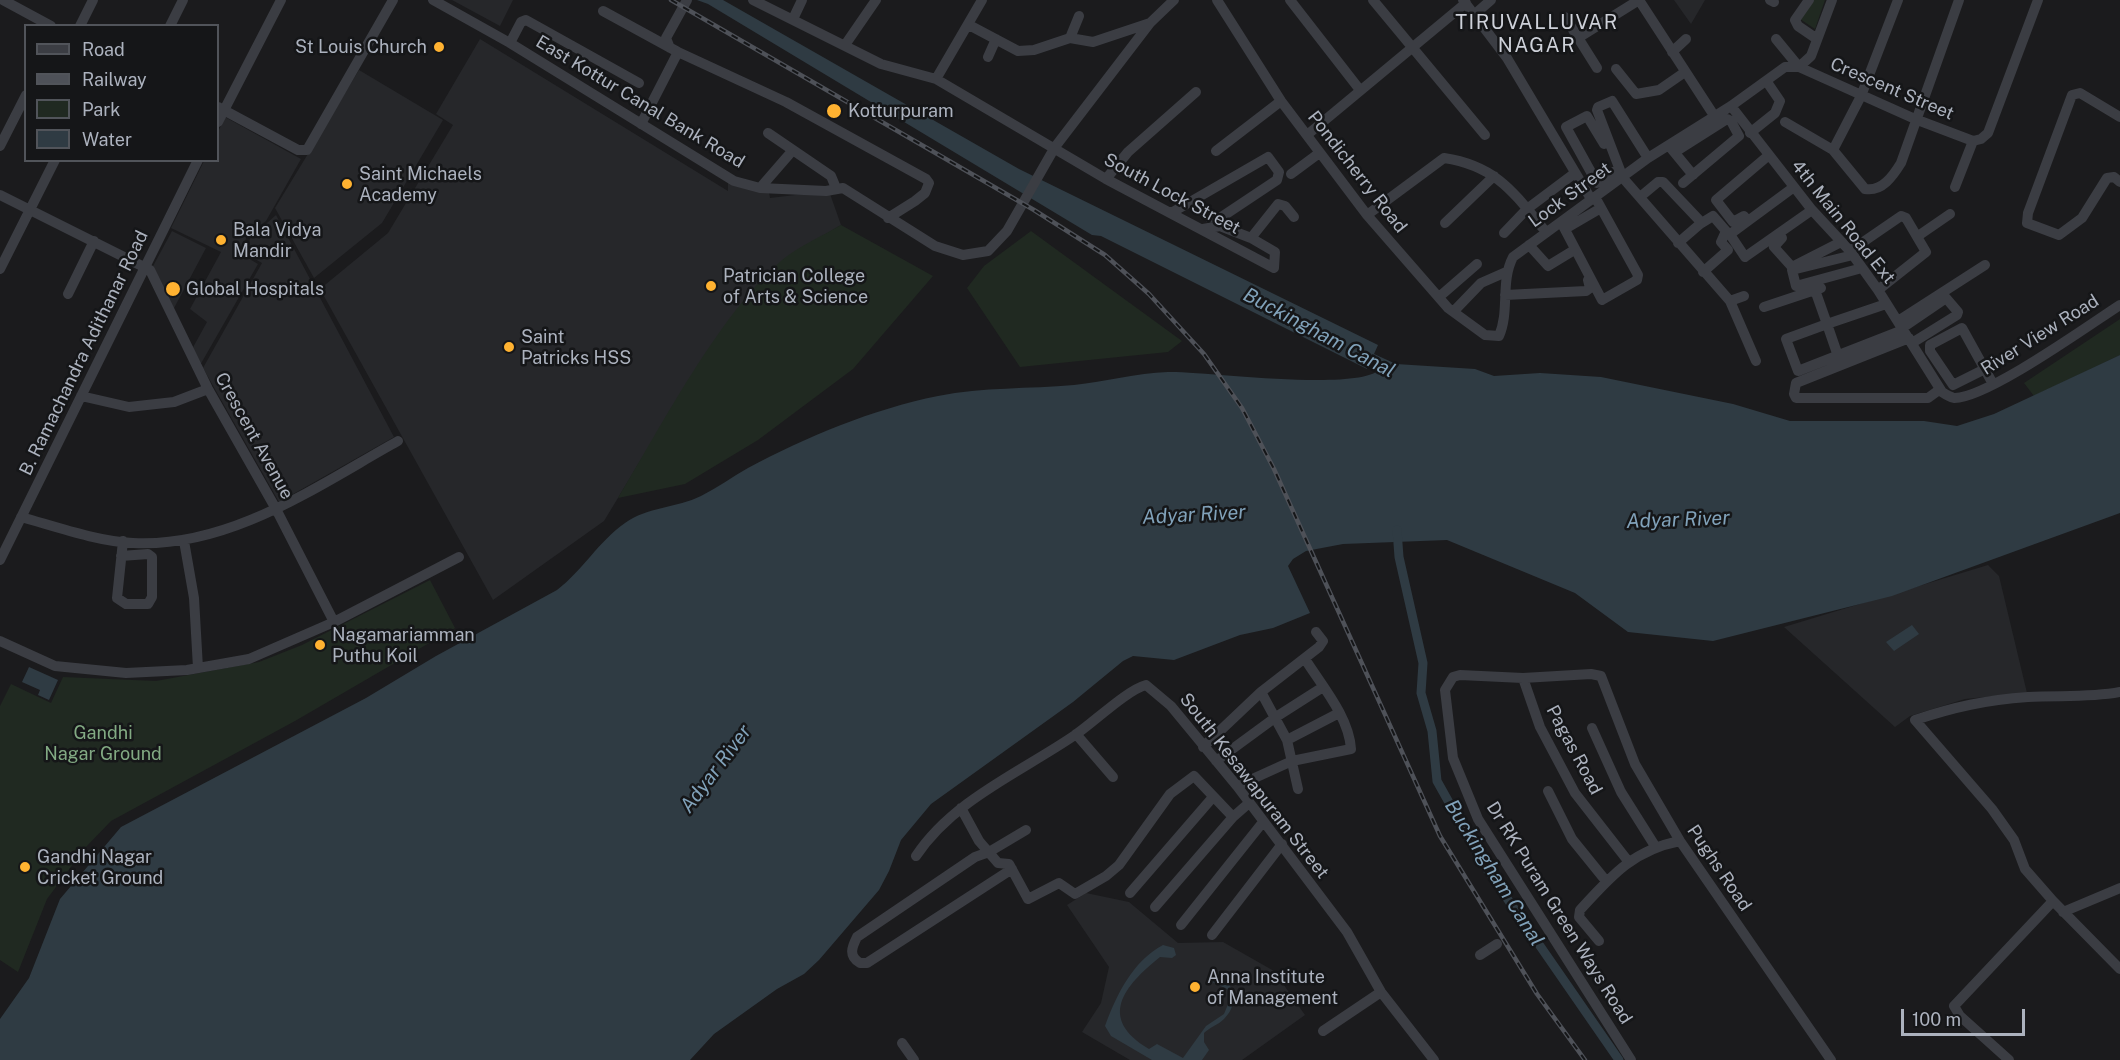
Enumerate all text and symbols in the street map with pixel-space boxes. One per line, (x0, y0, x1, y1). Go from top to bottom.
district label: TIRUVALLUVAR NAGAR (1455, 11, 1619, 58)
legend (24, 24, 219, 162)
street label: East Kottur Canal Bank Road (532, 31, 748, 173)
place label: St Louis Church (295, 36, 427, 58)
text: Road (82, 39, 125, 60)
marker: St Louis Church (432, 40, 446, 54)
street label: Crescent Street (1827, 53, 1957, 125)
text: Railway (82, 69, 147, 90)
text: Park (82, 99, 120, 120)
place label: Kotturpuram (848, 100, 954, 122)
marker: Kotturpuram (825, 102, 843, 120)
street label: Pondicherry Road (1303, 107, 1411, 237)
text: Water (82, 129, 132, 150)
street label: South Lock Street (1100, 149, 1244, 239)
street label: 4th Main Road Ext (1786, 156, 1900, 288)
street label: Lock Street (1524, 158, 1616, 232)
place label: Saint Michaels Academy (359, 163, 482, 206)
marker: Saint Michaels Academy (340, 177, 354, 191)
place label: Bala Vidya Mandir (233, 219, 321, 262)
street label: B. Ramachandra Adithanar Road (15, 227, 153, 479)
marker: Bala Vidya Mandir (214, 233, 228, 247)
place label: Patrician College of Arts & Science (723, 265, 868, 308)
place label: Global Hospitals (186, 278, 324, 300)
marker: Patrician College of Arts & Science (704, 279, 718, 293)
marker: Global Hospitals (164, 280, 182, 298)
water label: Buckingham Canal (1239, 283, 1399, 383)
street label: River View Road (1977, 290, 2103, 380)
place label: Saint Patricks HSS (521, 326, 631, 368)
marker: Saint Patricks HSS (502, 340, 516, 354)
street label: Crescent Avenue (210, 369, 298, 503)
water label: Adyar River (1142, 500, 1246, 530)
water label: Adyar River (1626, 506, 1730, 534)
place label: Nagamariamman Puthu Koil (332, 624, 475, 666)
marker: Nagamariamman Puthu Koil (313, 638, 327, 652)
street label: South Kesawapuram Street (1175, 689, 1333, 883)
street label: Pagas Road (1541, 702, 1607, 798)
water label: Adyar River (675, 720, 757, 818)
park label: Gandhi Nagar Ground (44, 722, 162, 764)
water label: Buckingham Canal (1439, 795, 1549, 951)
street label: Dr RK Puram Green Ways Road (1481, 798, 1637, 1028)
street label: Pughs Road (1682, 821, 1756, 915)
place label: Gandhi Nagar Cricket Ground (37, 846, 163, 888)
marker: Gandhi Nagar Cricket Ground (18, 860, 32, 874)
place label: Anna Institute of Management (1207, 966, 1338, 1008)
marker: Anna Institute of Management (1188, 980, 1202, 994)
scale bar (1904, 997, 2028, 1035)
text: 100 m (1912, 1009, 1961, 1030)

